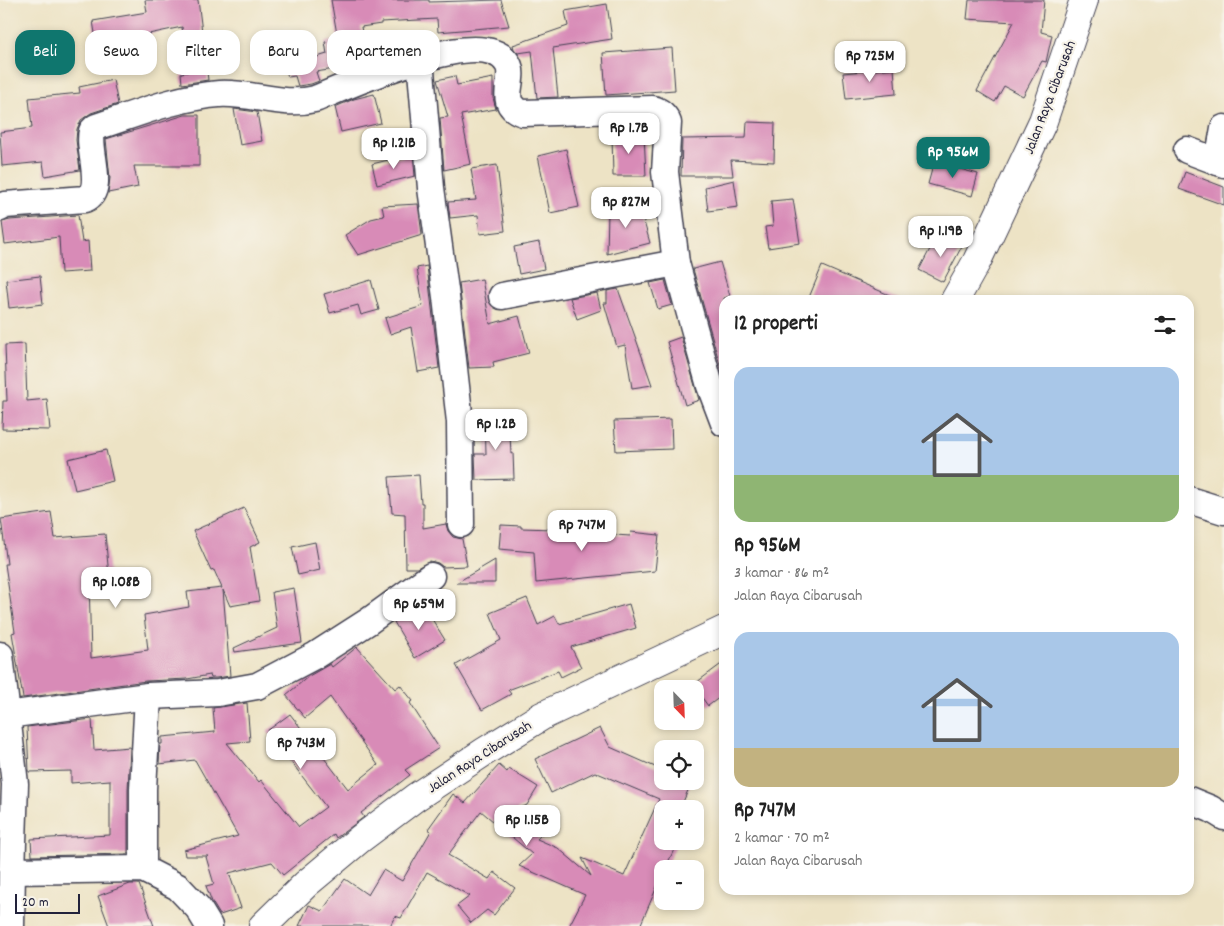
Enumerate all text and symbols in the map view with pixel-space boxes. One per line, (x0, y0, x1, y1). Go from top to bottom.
chip: Beli (15, 30, 75, 75)
chip: Sewa (85, 30, 157, 75)
chip: Filter (167, 30, 240, 75)
chip: Baru (250, 30, 317, 75)
chip: Apartemen (327, 30, 440, 75)
street label: Jalan Raya Cibarusah (1019, 38, 1083, 158)
pin: Rp 725M (824, 41, 916, 83)
text: Rp 725M (846, 45, 894, 68)
pin: Rp 1.7B (583, 112, 675, 155)
text: Rp 1.7B (610, 117, 648, 140)
pin: Rp 1.21B (342, 128, 446, 170)
text: Rp 1.21B (372, 132, 416, 155)
pin: Rp 956M (907, 136, 999, 179)
text: Rp 956M (928, 141, 978, 164)
pin: Rp 827M (580, 186, 672, 229)
text: Rp 827M (602, 191, 650, 214)
pin: Rp 1.19B (889, 216, 993, 258)
text: Rp 1.19B (919, 220, 963, 243)
text: 12 properti (734, 310, 818, 340)
icon: filters (1151, 311, 1179, 339)
icon: home (912, 400, 1002, 490)
pin: Rp 1.2B (450, 408, 542, 451)
text: Rp 1.2B (476, 413, 516, 436)
pin: Rp 747M (536, 510, 628, 552)
text: Rp 747M (558, 514, 606, 537)
text: Rp 956M (734, 532, 801, 562)
text: 3 kamar · 86 m² (734, 562, 829, 585)
pin: Rp 1.08B (64, 566, 168, 609)
text: Rp 1.08B (92, 571, 140, 594)
text: Jalan Raya Cibarusah (734, 585, 862, 608)
pin: Rp 659M (373, 588, 465, 631)
text: Rp 659M (394, 593, 444, 616)
icon: home (912, 665, 1002, 755)
north arrow (654, 680, 704, 730)
map controls (654, 680, 704, 910)
street label: Jalan Raya Cibarusah (424, 716, 537, 800)
pin: Rp 743M (255, 728, 347, 770)
text: Rp 743M (277, 732, 325, 755)
button: locate (654, 740, 704, 790)
text: Rp 747M (734, 797, 796, 827)
button: + (654, 800, 704, 850)
pin: Rp 1.15B (475, 804, 579, 847)
text: Rp 1.15B (505, 809, 549, 832)
text: 2 kamar · 70 m² (734, 827, 829, 850)
text: Jalan Raya Cibarusah (734, 850, 862, 873)
button: − (654, 860, 704, 910)
scale bar (15, 891, 80, 914)
text: 20 m (22, 893, 49, 913)

